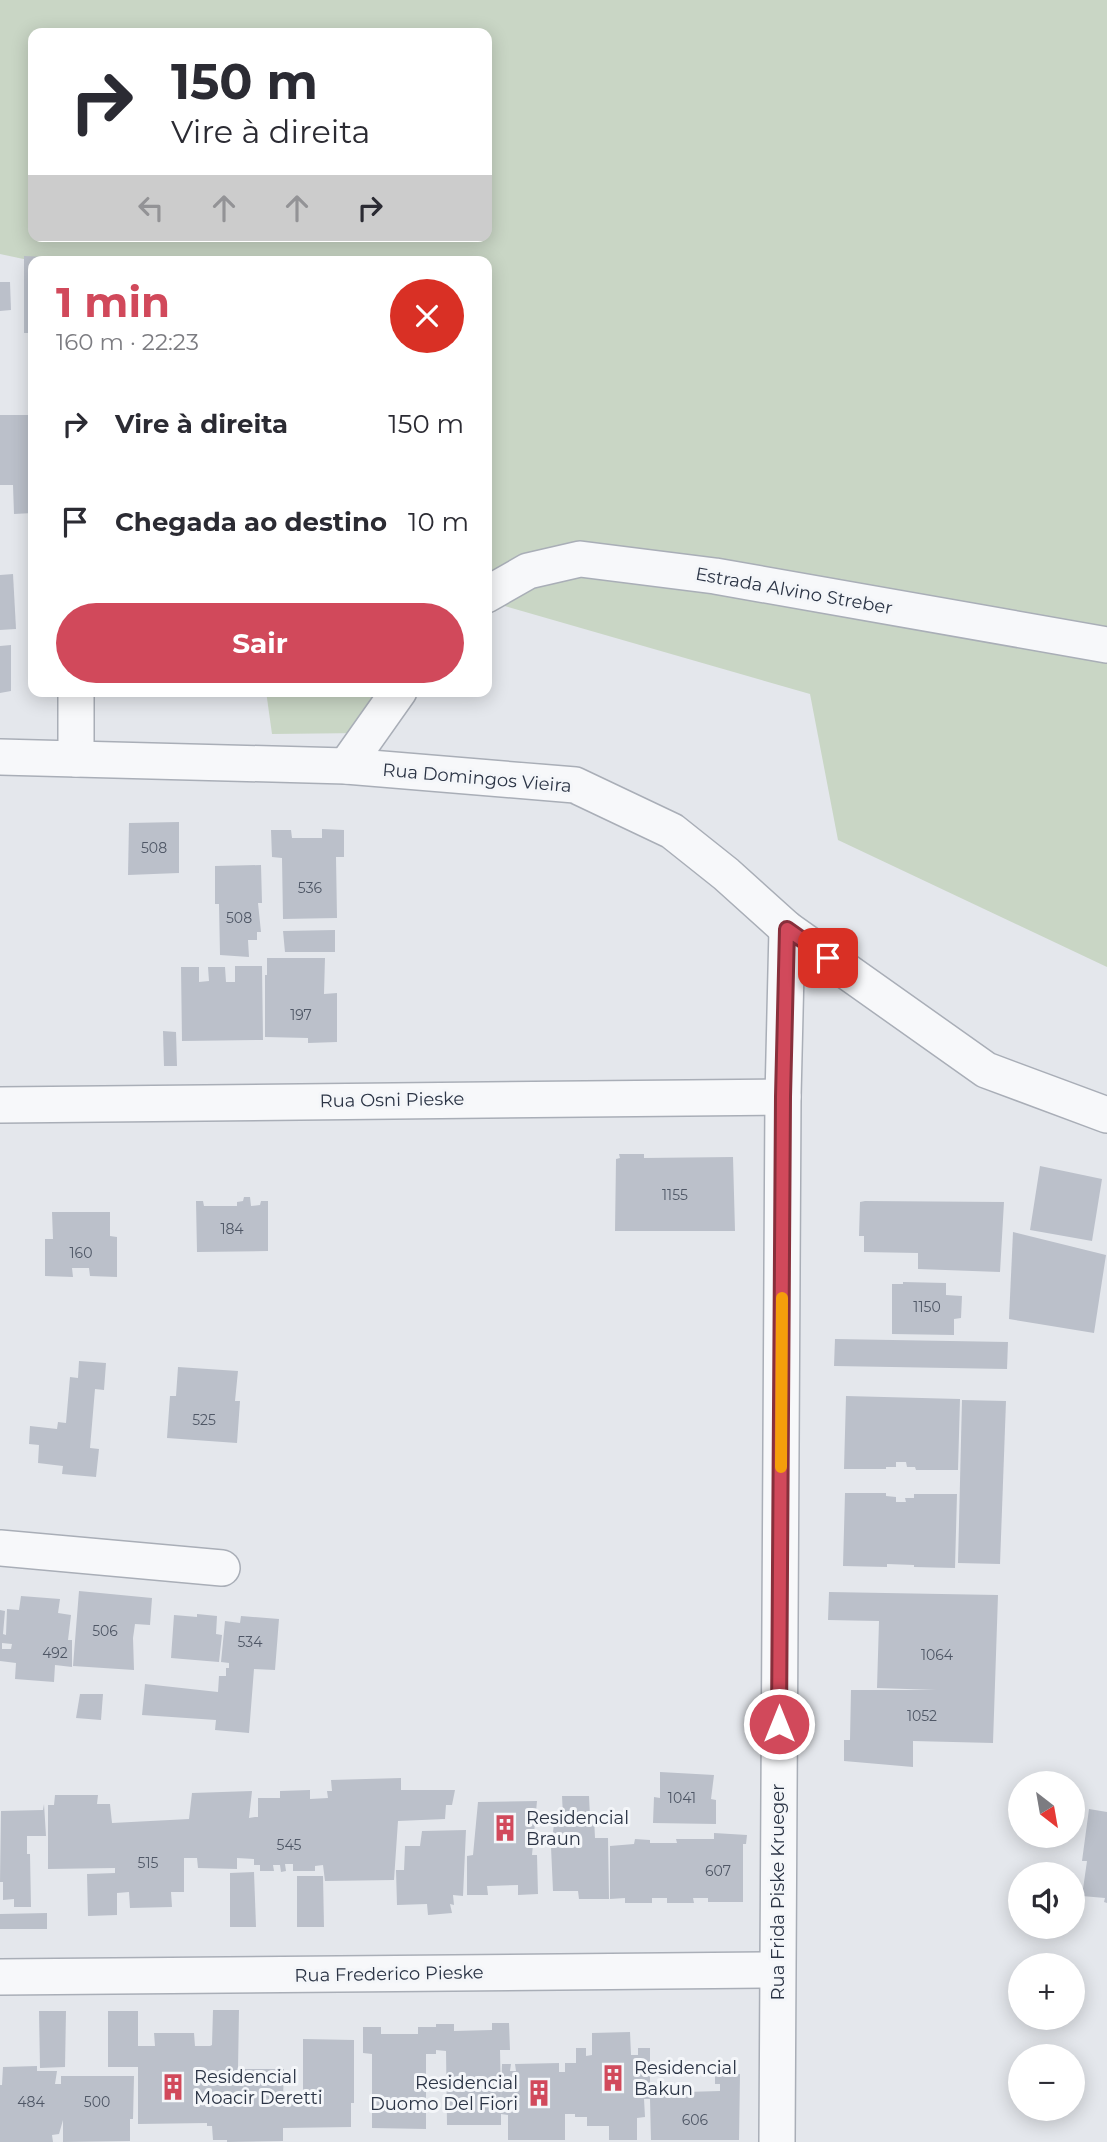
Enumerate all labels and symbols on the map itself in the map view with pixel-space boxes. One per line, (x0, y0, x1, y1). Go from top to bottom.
street label: Estrada Alvino Streber (694, 563, 894, 619)
street label: Rua Domingos Vieira (382, 759, 572, 797)
house number: 508 (141, 839, 167, 857)
house number: 536 (298, 879, 323, 897)
house number: 508 (226, 909, 252, 927)
pin (798, 928, 858, 988)
house number: 197 (290, 1006, 312, 1024)
street label: Rua Osni Pieske (319, 1088, 465, 1112)
house number: 1155 (662, 1186, 688, 1204)
house number: 184 (220, 1220, 244, 1238)
house number: 160 (70, 1244, 92, 1262)
house number: 1150 (913, 1298, 941, 1316)
house number: 525 (192, 1411, 216, 1429)
house number: 506 (92, 1622, 118, 1640)
house number: 534 (237, 1633, 263, 1651)
house number: 492 (42, 1644, 68, 1662)
house number: 1064 (921, 1646, 954, 1664)
position arrow (742, 1687, 816, 1761)
house number: 1052 (907, 1707, 937, 1725)
north arrow (1008, 1771, 1085, 1848)
street label: Rua Frida Piske Krueger (767, 1784, 789, 2000)
house number: 1041 (668, 1789, 696, 1807)
place label: Residencial Braun (526, 1807, 629, 1850)
building icon: Residencial Braun (490, 1813, 520, 1843)
house number: 545 (276, 1836, 302, 1854)
house number: 515 (138, 1854, 159, 1872)
house number: 607 (705, 1862, 731, 1880)
street label: Rua Frederico Pieske (294, 1961, 484, 1987)
place label: Residencial Bakun (634, 2057, 737, 2100)
building icon: Residencial Bakun (598, 2063, 628, 2093)
place label: Residencial Moacir Deretti (194, 2066, 323, 2109)
building icon: Residencial Moacir Deretti (158, 2072, 188, 2102)
place label: Residencial Duomo Del Fiori (370, 2072, 518, 2115)
building icon: Residencial Duomo Del Fiori (524, 2078, 554, 2108)
house number: 484 (17, 2093, 46, 2111)
house number: 500 (84, 2093, 110, 2111)
house number: 606 (682, 2111, 709, 2129)

